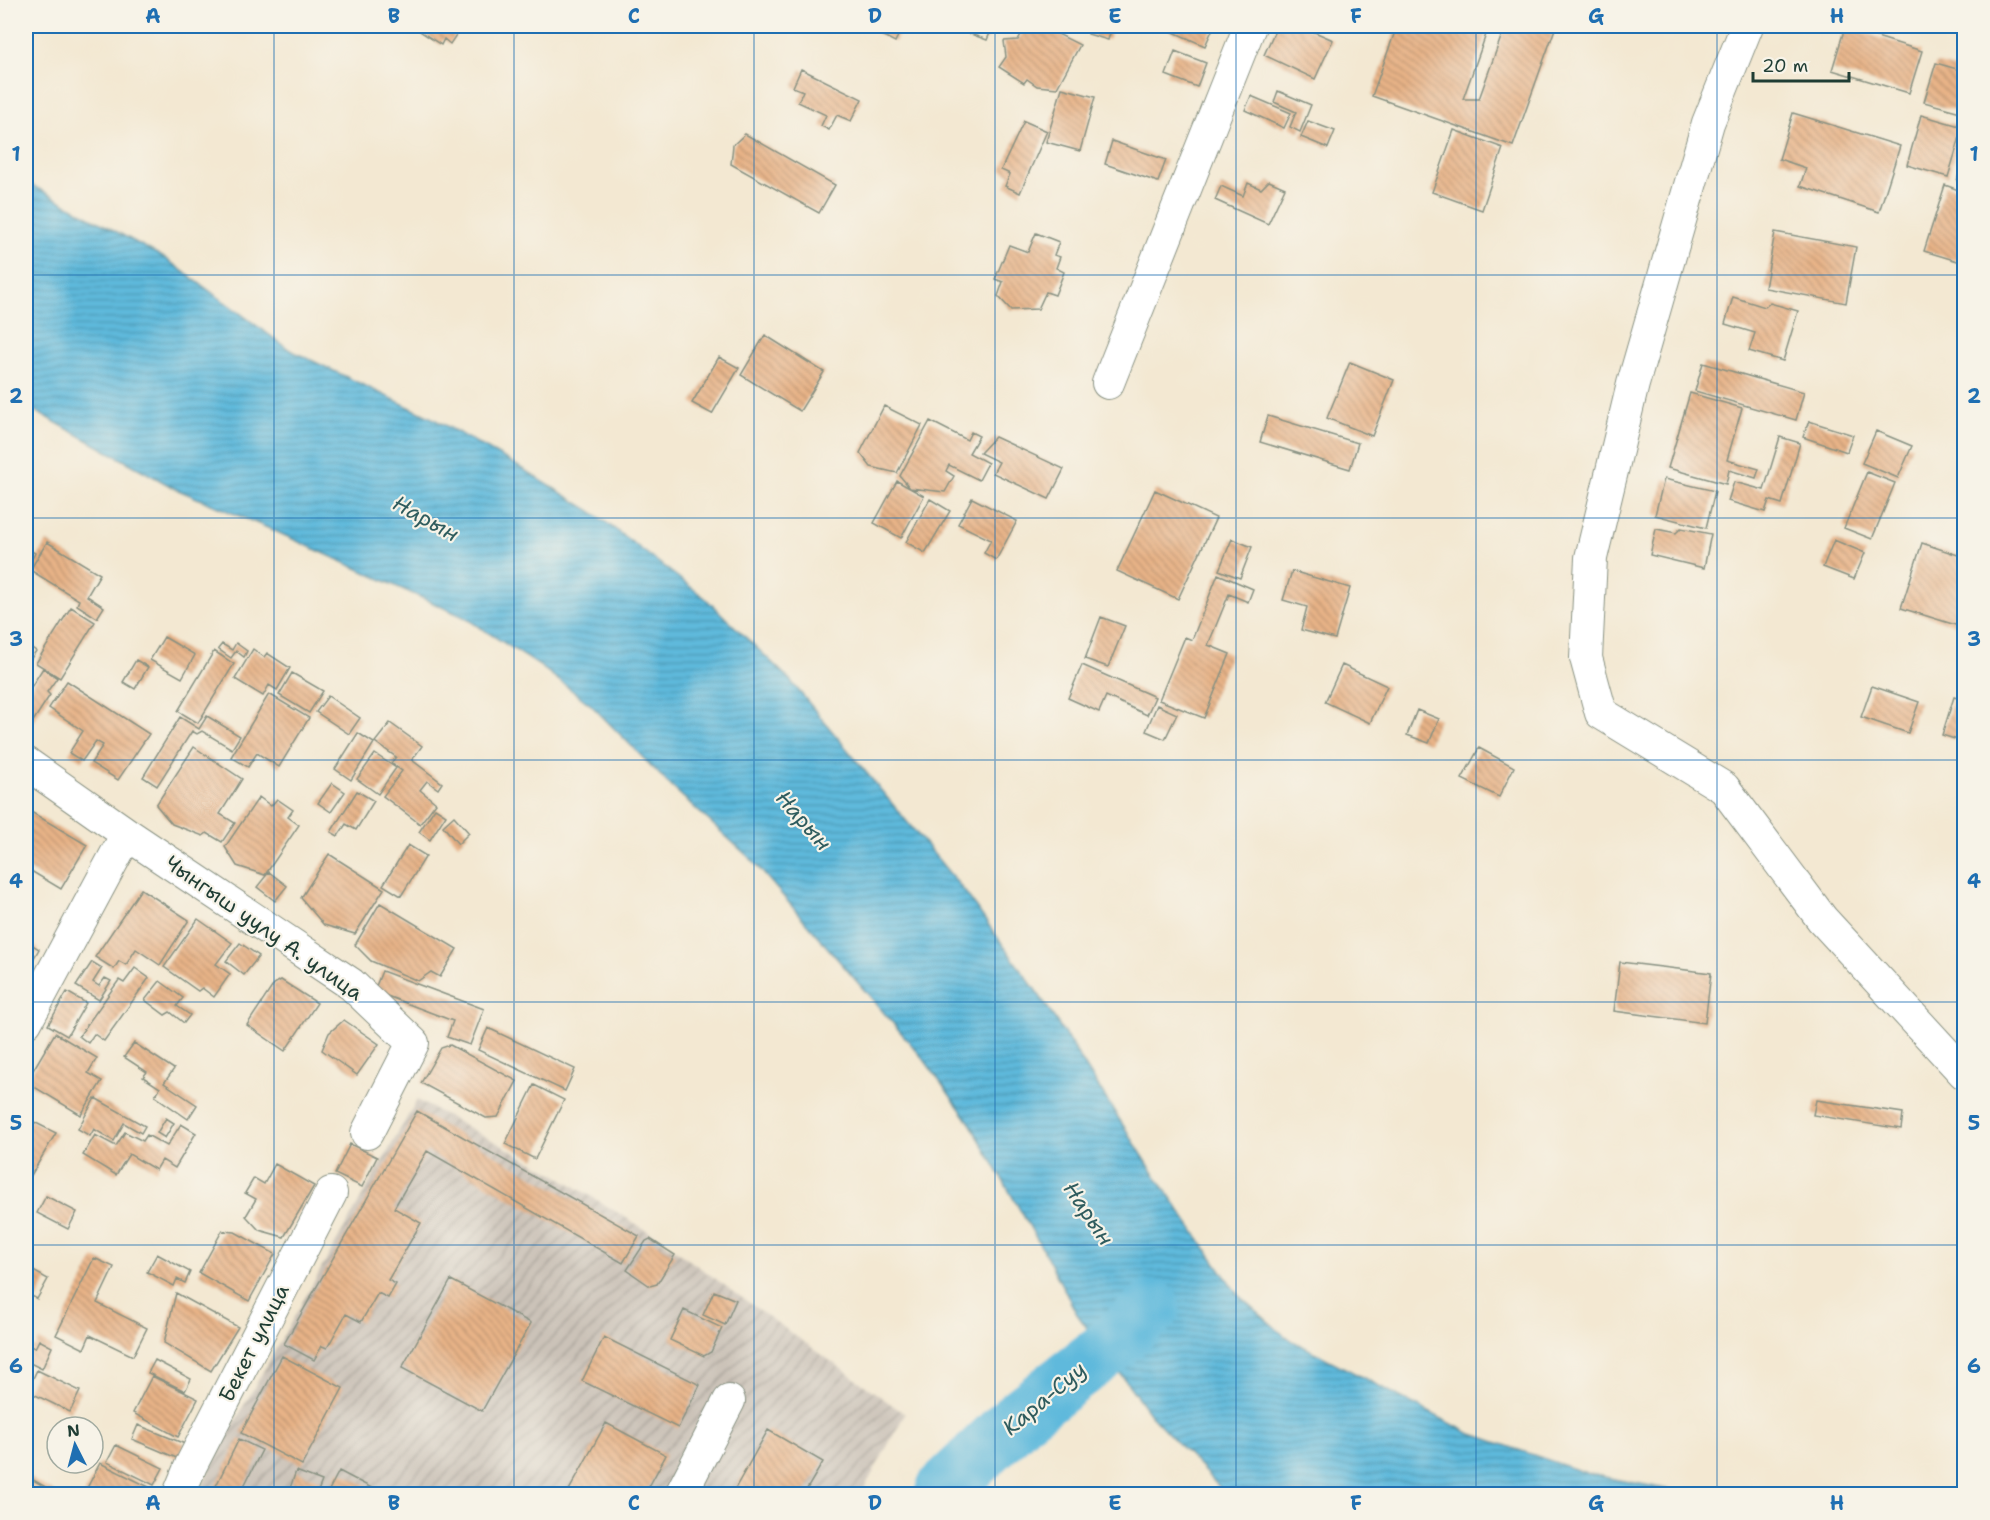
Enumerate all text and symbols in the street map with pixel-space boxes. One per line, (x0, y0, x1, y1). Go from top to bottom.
text: A (145, 3, 161, 29)
text: B (388, 3, 400, 29)
text: C (628, 3, 640, 29)
text: D (868, 3, 882, 29)
text: E (1108, 3, 1122, 29)
text: F (1350, 3, 1362, 29)
text: G (1588, 3, 1604, 29)
text: H (1830, 3, 1844, 29)
scale bar (1753, 45, 1849, 83)
text: 20 m (1762, 54, 1808, 78)
text: 1 (11, 141, 21, 167)
text: 1 (1969, 141, 1979, 167)
text: 2 (9, 383, 23, 409)
text: 2 (1967, 383, 1981, 409)
water label: Нарын (388, 489, 464, 548)
text: 3 (9, 626, 23, 652)
text: 3 (1967, 626, 1981, 652)
water label: Нарын (769, 784, 838, 857)
street label: Чынгыш уулу А. улица (160, 849, 368, 1007)
text: 4 (9, 868, 23, 894)
text: 4 (1967, 868, 1981, 894)
text: 5 (10, 1110, 22, 1136)
text: 5 (1968, 1110, 1980, 1136)
water label: Нарын (1057, 1176, 1121, 1251)
street label: Бекет улица (212, 1279, 296, 1407)
text: 6 (9, 1353, 23, 1379)
text: 6 (1967, 1353, 1981, 1379)
water label: Кара-Суу (996, 1355, 1092, 1442)
north arrow (45, 1415, 105, 1475)
text: N (66, 1419, 81, 1442)
text: A (145, 1490, 161, 1516)
text: B (388, 1490, 400, 1516)
text: C (628, 1490, 640, 1516)
text: D (868, 1490, 882, 1516)
text: E (1108, 1490, 1122, 1516)
text: F (1350, 1490, 1362, 1516)
text: G (1588, 1490, 1604, 1516)
text: H (1830, 1490, 1844, 1516)

